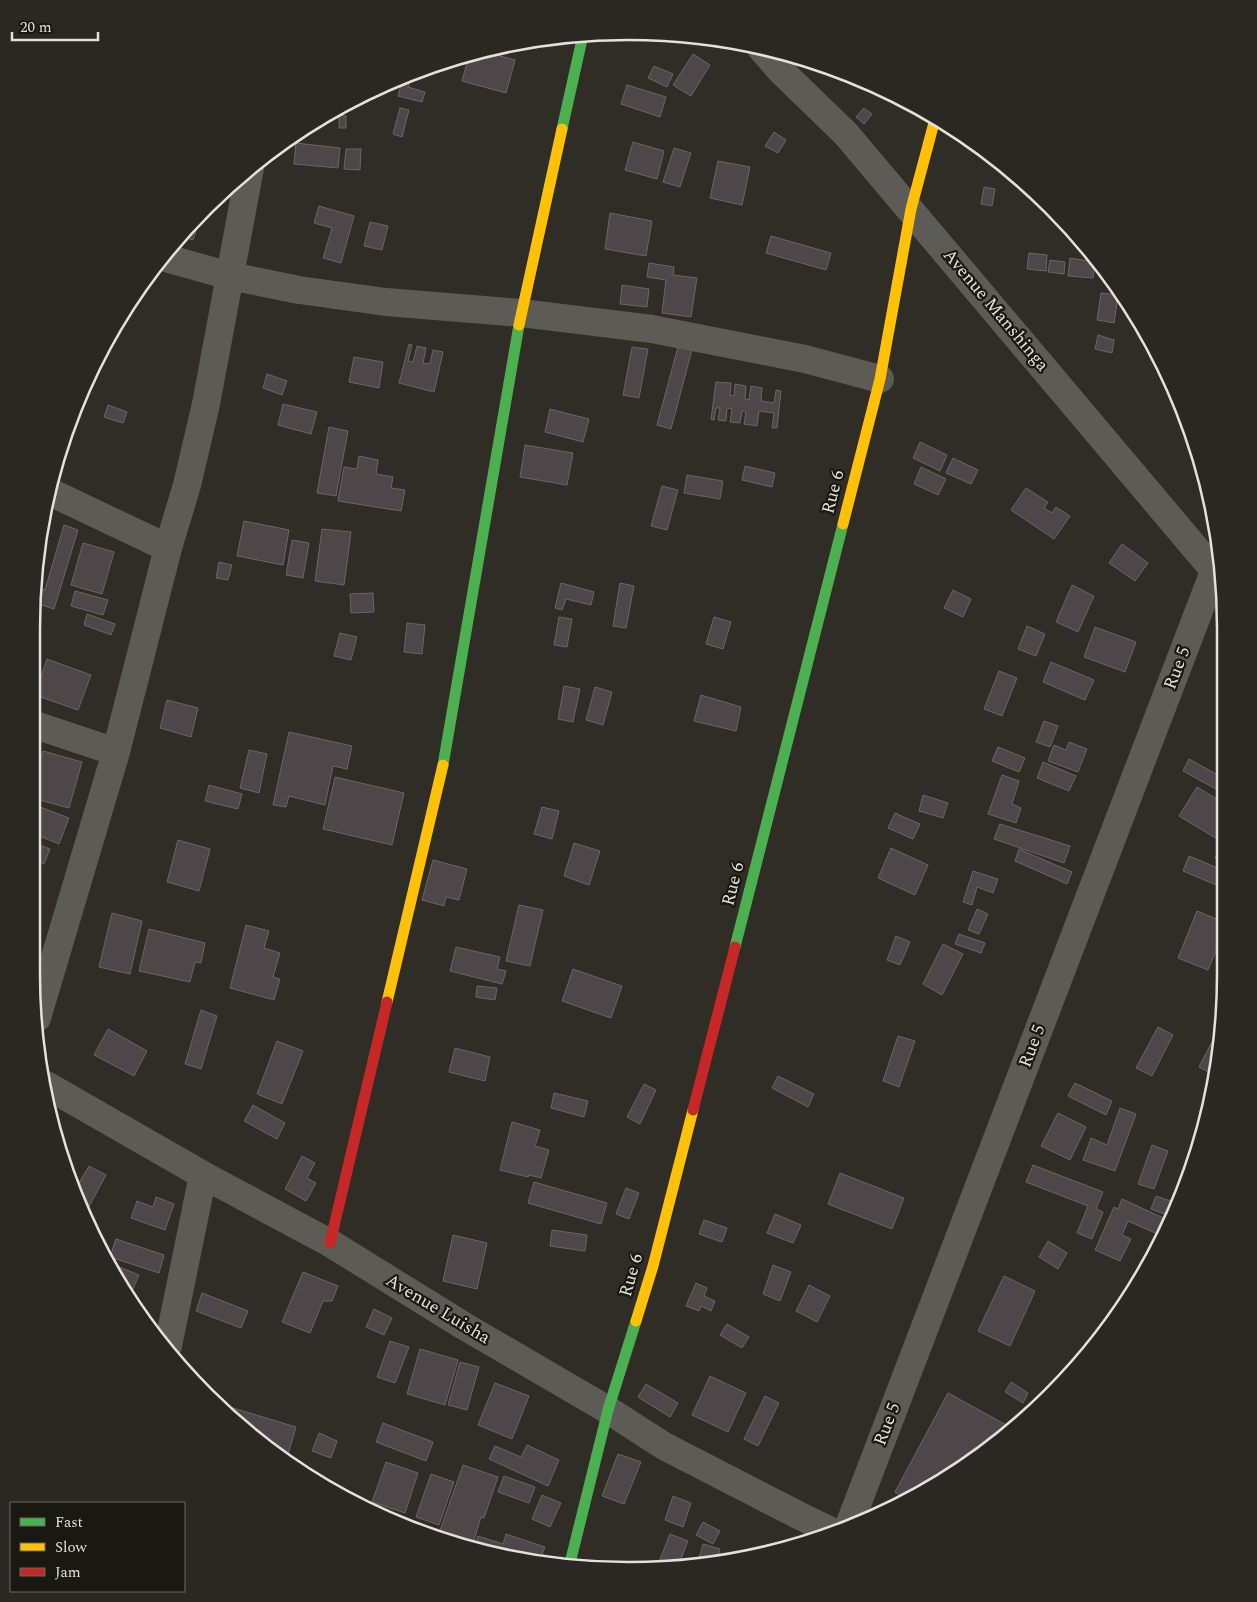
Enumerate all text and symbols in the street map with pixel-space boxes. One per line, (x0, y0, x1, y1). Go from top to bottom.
scale bar (12, 10, 99, 42)
text: 20 m (20, 16, 52, 39)
street label: Avenue Manshinga (936, 243, 1056, 377)
street label: Rue 6 (815, 467, 851, 517)
street label: Rue 5 (1156, 643, 1198, 693)
street label: Rue 6 (715, 859, 751, 909)
street label: Rue 5 (1011, 1021, 1053, 1071)
street label: Rue 6 (612, 1250, 650, 1300)
street label: Avenue Luisha (380, 1267, 496, 1351)
street label: Rue 5 (866, 1399, 908, 1449)
legend (10, 1502, 185, 1592)
text: Fast (55, 1511, 83, 1534)
text: Slow (55, 1536, 87, 1559)
text: Jam (55, 1561, 81, 1584)

